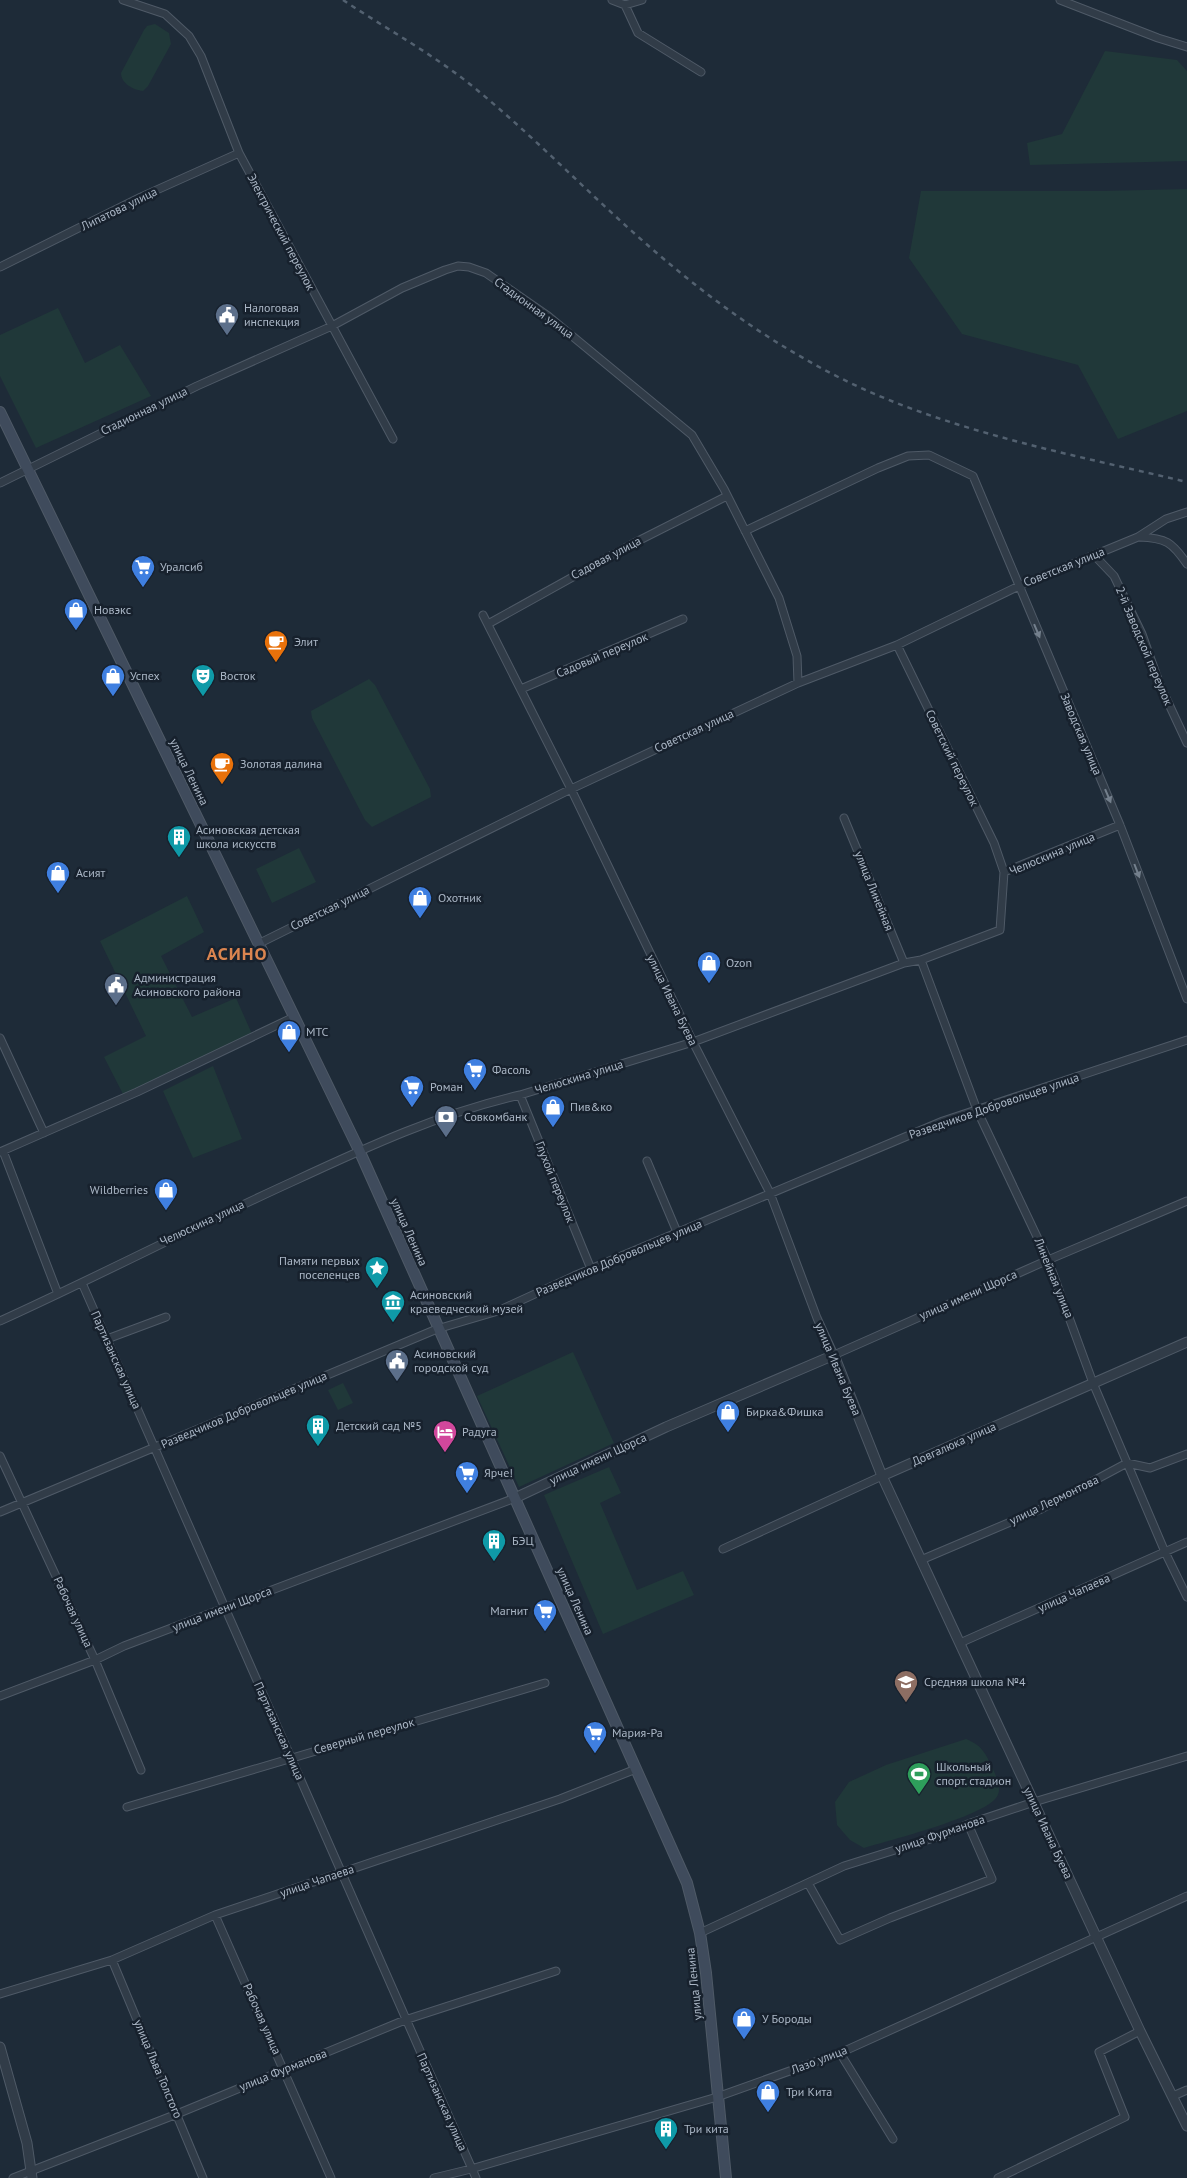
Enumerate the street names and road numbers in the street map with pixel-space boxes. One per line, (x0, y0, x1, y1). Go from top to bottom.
street label: Электрический переулок (244, 171, 319, 293)
street label: Липатова улица (77, 184, 159, 234)
street label: Стадионная улица (492, 274, 577, 342)
street label: Стадионная улица (98, 383, 190, 438)
street label: Садовая улица (568, 533, 643, 582)
street label: Советская улица (1021, 543, 1107, 590)
street label: 2-й Заводской переулок (1113, 584, 1176, 708)
street label: Садовый переулок (554, 628, 650, 681)
street label: Заводская улица (1057, 690, 1106, 777)
street label: Советская улица (652, 706, 736, 756)
street label: Советский переулок (923, 707, 982, 809)
street label: улица Ленина (167, 736, 212, 808)
street label: Челюскина улица (1007, 829, 1097, 878)
street label: улица Линейная (852, 849, 897, 933)
street label: Советская улица (288, 882, 372, 933)
street label: улица Ивана Буева (644, 952, 701, 1048)
street label: Челюскина улица (533, 1056, 625, 1097)
street label: Разведчиков Добровольцев улица (907, 1069, 1081, 1142)
street label: Глухой переулок (532, 1139, 579, 1225)
street label: Челюскина улица (157, 1196, 247, 1249)
street label: улица Ленина (388, 1196, 431, 1268)
street label: Разведчиков Добровольцев улица (533, 1216, 704, 1299)
street label: Линейная улица (1031, 1235, 1077, 1320)
street label: улица имени Щорса (917, 1266, 1019, 1323)
street label: Партизанская улица (88, 1308, 145, 1411)
street label: улица Ивана Буева (812, 1320, 865, 1418)
street label: Разведчиков Добровольцев улица (158, 1368, 329, 1451)
street label: Довгалюка улица (909, 1418, 998, 1469)
street label: улица имени Щорса (547, 1429, 649, 1488)
street label: улица Лермонтова (1007, 1471, 1101, 1528)
street label: улица Ленина (554, 1565, 597, 1637)
street label: улица Чапаева (1035, 1570, 1112, 1615)
street label: Рабочая улица (51, 1574, 96, 1650)
street label: улица имени Щорса (170, 1583, 274, 1634)
street label: Партизанская улица (251, 1679, 308, 1782)
street label: Северный переулок (312, 1714, 416, 1757)
street label: улица Ивана Буева (1021, 1784, 1076, 1881)
street label: улица Фурманова (893, 1811, 987, 1856)
street label: улица Чапаева (278, 1861, 356, 1900)
street label: улица Ленина (682, 1947, 705, 2021)
street label: Рабочая улица (240, 1981, 285, 2057)
street label: улица Льва Толстого (131, 2017, 186, 2120)
street label: Лазо улица (788, 2042, 849, 2077)
street label: улица Фурманова (237, 2045, 329, 2094)
street label: Партизанская улица (414, 2050, 471, 2153)

